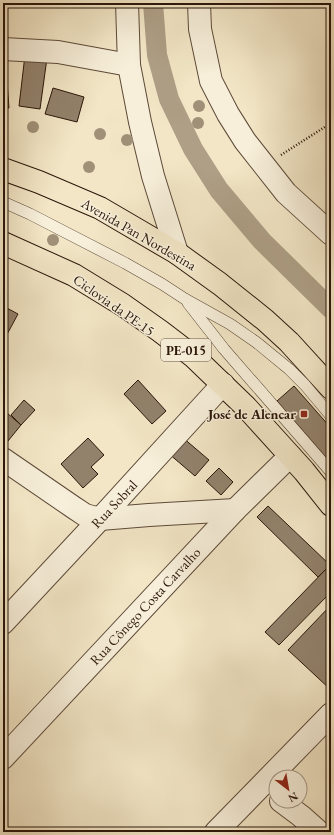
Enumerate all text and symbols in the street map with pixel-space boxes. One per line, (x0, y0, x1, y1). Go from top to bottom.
street label: Avenida Pan Nordestina (78, 193, 200, 274)
street label: Ciclovia da PE-15 (70, 270, 158, 340)
road number: PE-015 (161, 339, 211, 361)
place label: José de Alencar (206, 405, 296, 423)
marker: José de Alencar (299, 409, 309, 419)
street label: Rua Sobral (87, 475, 141, 532)
street label: Rua Cônego Costa Carvalho (86, 543, 204, 669)
north arrow (268, 769, 308, 809)
text: N (286, 789, 301, 806)

